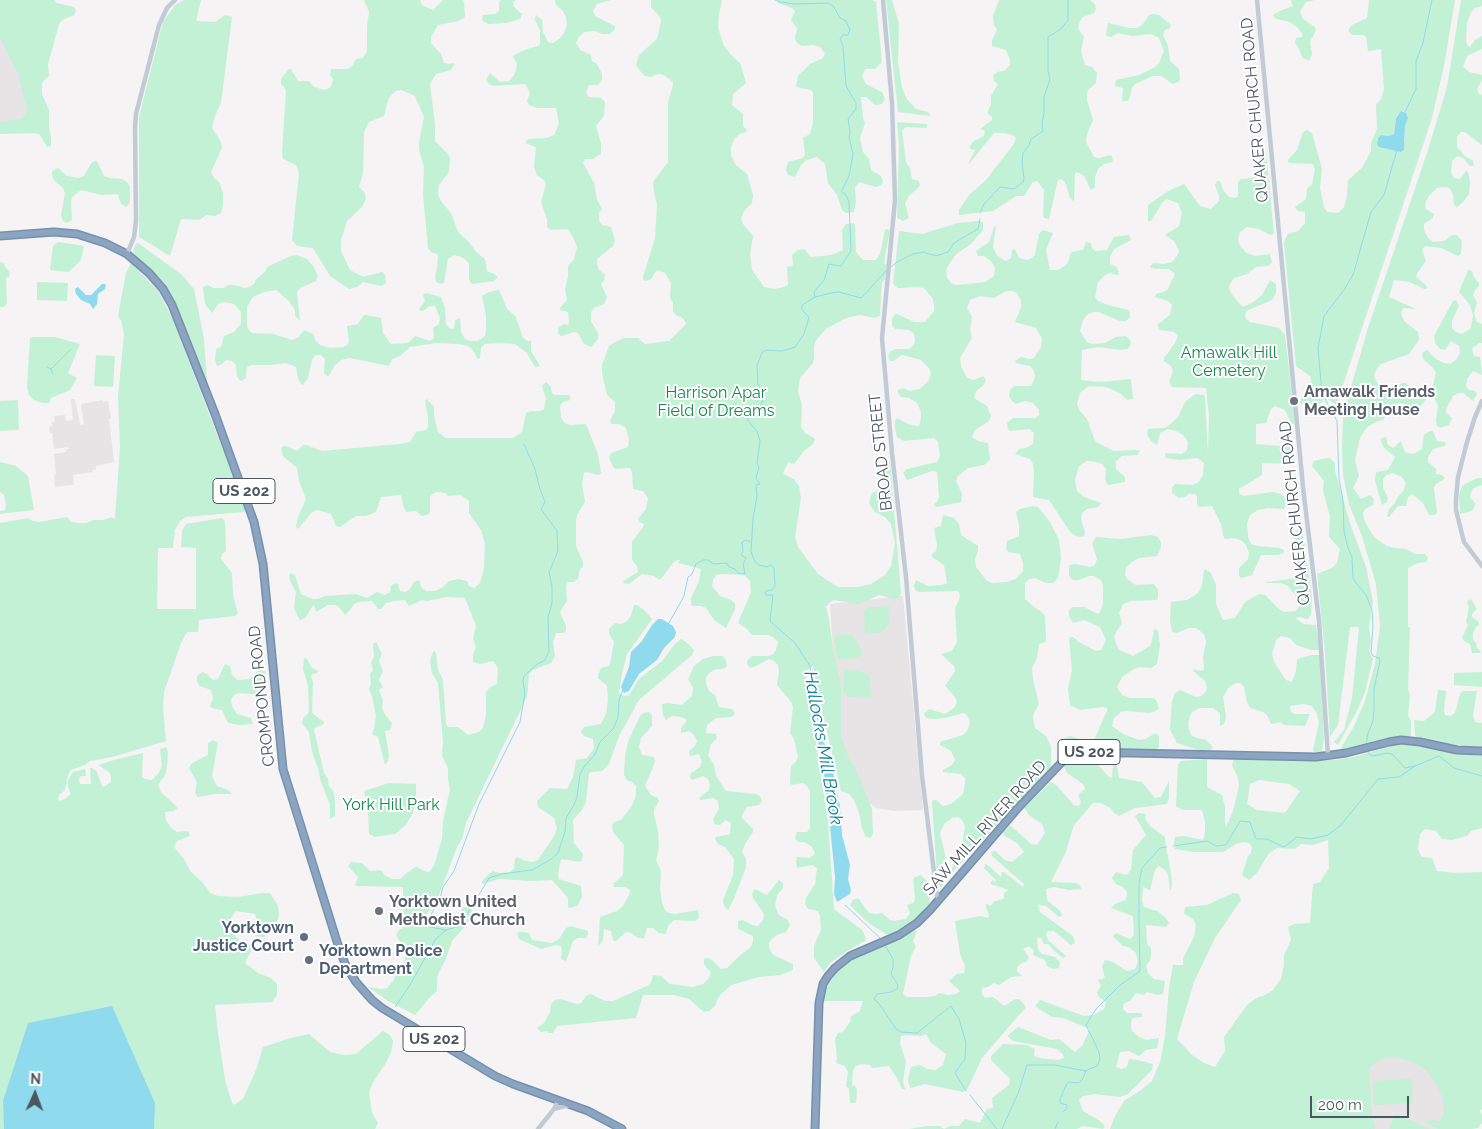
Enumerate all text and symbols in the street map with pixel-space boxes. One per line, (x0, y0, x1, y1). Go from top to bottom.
street label: QUAKER CHURCH ROAD (1237, 17, 1273, 203)
park label: Amawalk Hill Cemetery (1181, 343, 1277, 381)
place label: Amawalk Friends Meeting House (1304, 382, 1435, 420)
park label: Harrison Apar Field of Dreams (658, 383, 774, 421)
street label: BROAD STREET (865, 392, 897, 512)
marker: Amawalk Friends Meeting House (1288, 395, 1300, 407)
street label: QUAKER CHURCH ROAD (1276, 420, 1314, 606)
road number: US 202 (213, 478, 275, 504)
street label: CROMPOND ROAD (245, 625, 279, 767)
water label: Hallocks Mill Brook (799, 669, 847, 827)
road number: US 202 (1058, 740, 1120, 764)
street label: SAW MILL RIVER ROAD (919, 757, 1051, 899)
park label: York Hill Park (342, 795, 440, 815)
place label: Yorktown United Methodist Church (389, 892, 525, 930)
marker: Yorktown United Methodist Church (373, 905, 385, 917)
place label: Yorktown Justice Court (193, 918, 294, 956)
marker: Yorktown Justice Court (298, 931, 310, 943)
place label: Yorktown Police Department (319, 941, 442, 979)
marker: Yorktown Police Department (303, 954, 315, 966)
road number: US 202 (403, 1026, 465, 1052)
north arrow (10, 1069, 60, 1119)
text: N (30, 1071, 41, 1087)
scale bar (1312, 1086, 1411, 1118)
text: 200 m (1318, 1096, 1362, 1114)

